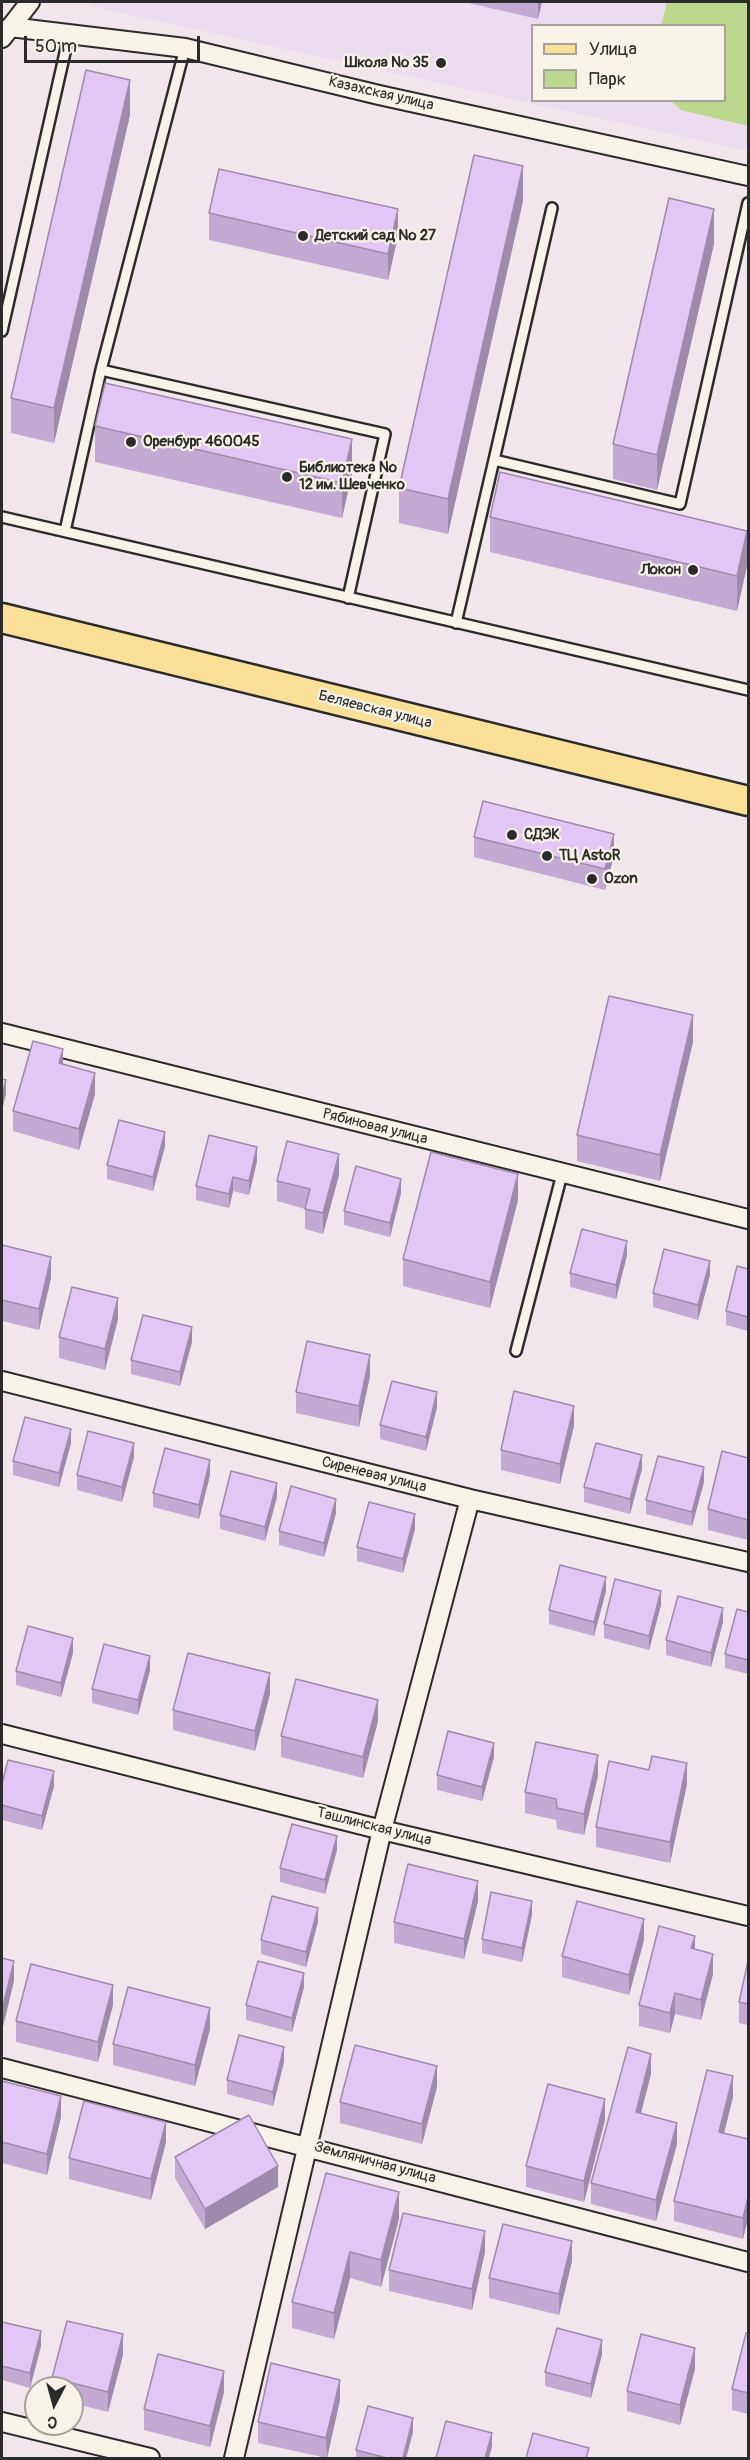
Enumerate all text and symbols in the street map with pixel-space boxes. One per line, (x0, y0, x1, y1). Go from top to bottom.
scale bar (27, 24, 202, 62)
legend (531, 24, 726, 102)
text: 50 m (35, 35, 77, 58)
text: Улица (589, 38, 637, 61)
place label: Школа № 35 (345, 54, 429, 72)
marker: Школа № 35 (434, 56, 448, 70)
text: Парк (589, 68, 626, 91)
street label: Казахская улица (327, 73, 435, 115)
place label: Детский сад № 27 (315, 227, 436, 245)
marker: Детский сад № 27 (296, 229, 310, 243)
place label: Оренбург 460045 (143, 433, 260, 451)
marker: Оренбург 460045 (124, 435, 138, 449)
place label: Библиотека № 12 им. Шевченко (299, 459, 405, 494)
marker: Библиотека № 12 им. Шевченко (280, 470, 294, 484)
place label: Локон (641, 561, 681, 579)
marker: Локон (686, 563, 700, 577)
street label: Беляевская улица (316, 687, 434, 733)
place label: СДЭК (524, 826, 560, 844)
marker: СДЭК (505, 828, 519, 842)
place label: ТЦ AstoR (559, 847, 620, 865)
marker: ТЦ AstoR (540, 849, 554, 863)
place label: Ozon (604, 870, 638, 888)
marker: Ozon (585, 872, 599, 886)
street label: Рябиновая улица (321, 1105, 429, 1149)
street label: Сиреневая улица (320, 1453, 428, 1497)
street label: Ташлинская улица (315, 1804, 433, 1850)
street label: Земляничная улица (312, 2138, 438, 2188)
north arrow (24, 2376, 84, 2436)
text: С (46, 2411, 58, 2432)

